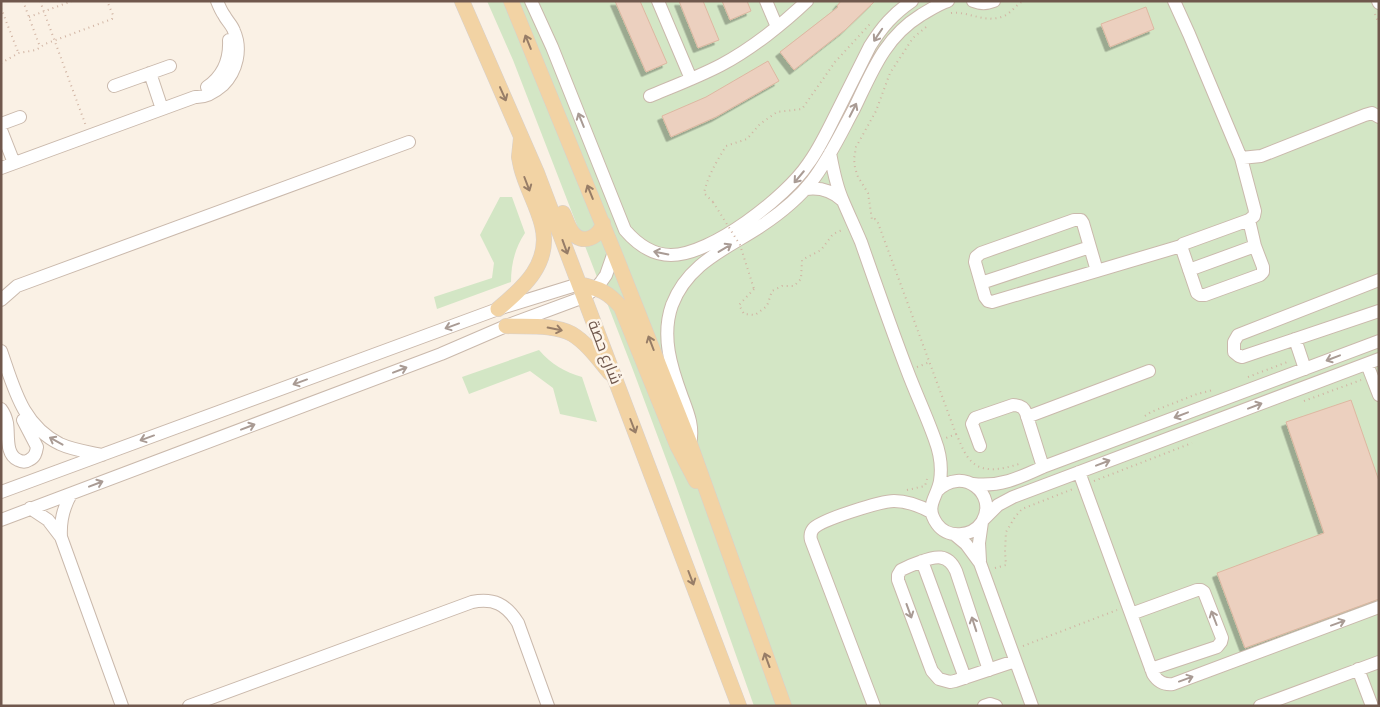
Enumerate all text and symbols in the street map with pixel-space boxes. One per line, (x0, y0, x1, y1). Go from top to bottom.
one-way arrow (873, 28, 883, 42)
one-way arrow (523, 35, 532, 50)
one-way arrow (498, 86, 508, 101)
one-way arrow (849, 103, 858, 118)
one-way arrow (576, 113, 585, 128)
one-way arrow (793, 170, 804, 183)
one-way arrow (522, 176, 532, 191)
one-way arrow (585, 185, 595, 200)
one-way arrow (561, 239, 570, 254)
one-way arrow (718, 243, 732, 253)
one-way arrow (653, 248, 669, 257)
street label: شارع حصة (582, 317, 628, 387)
one-way arrow (445, 322, 460, 331)
one-way arrow (546, 325, 562, 334)
one-way arrow (646, 336, 655, 351)
one-way arrow (1326, 354, 1341, 363)
one-way arrow (392, 365, 407, 374)
one-way arrow (292, 378, 308, 387)
one-way arrow (1247, 401, 1262, 410)
one-way arrow (1174, 411, 1189, 421)
one-way arrow (629, 418, 639, 433)
one-way arrow (240, 422, 255, 431)
one-way arrow (140, 434, 155, 443)
one-way arrow (48, 436, 63, 446)
one-way arrow (1095, 458, 1110, 467)
one-way arrow (88, 479, 103, 488)
one-way arrow (687, 570, 696, 585)
one-way arrow (905, 602, 914, 618)
one-way arrow (1209, 611, 1218, 626)
one-way arrow (968, 616, 978, 632)
one-way arrow (1330, 617, 1345, 627)
one-way arrow (762, 653, 771, 668)
one-way arrow (1177, 674, 1193, 683)

